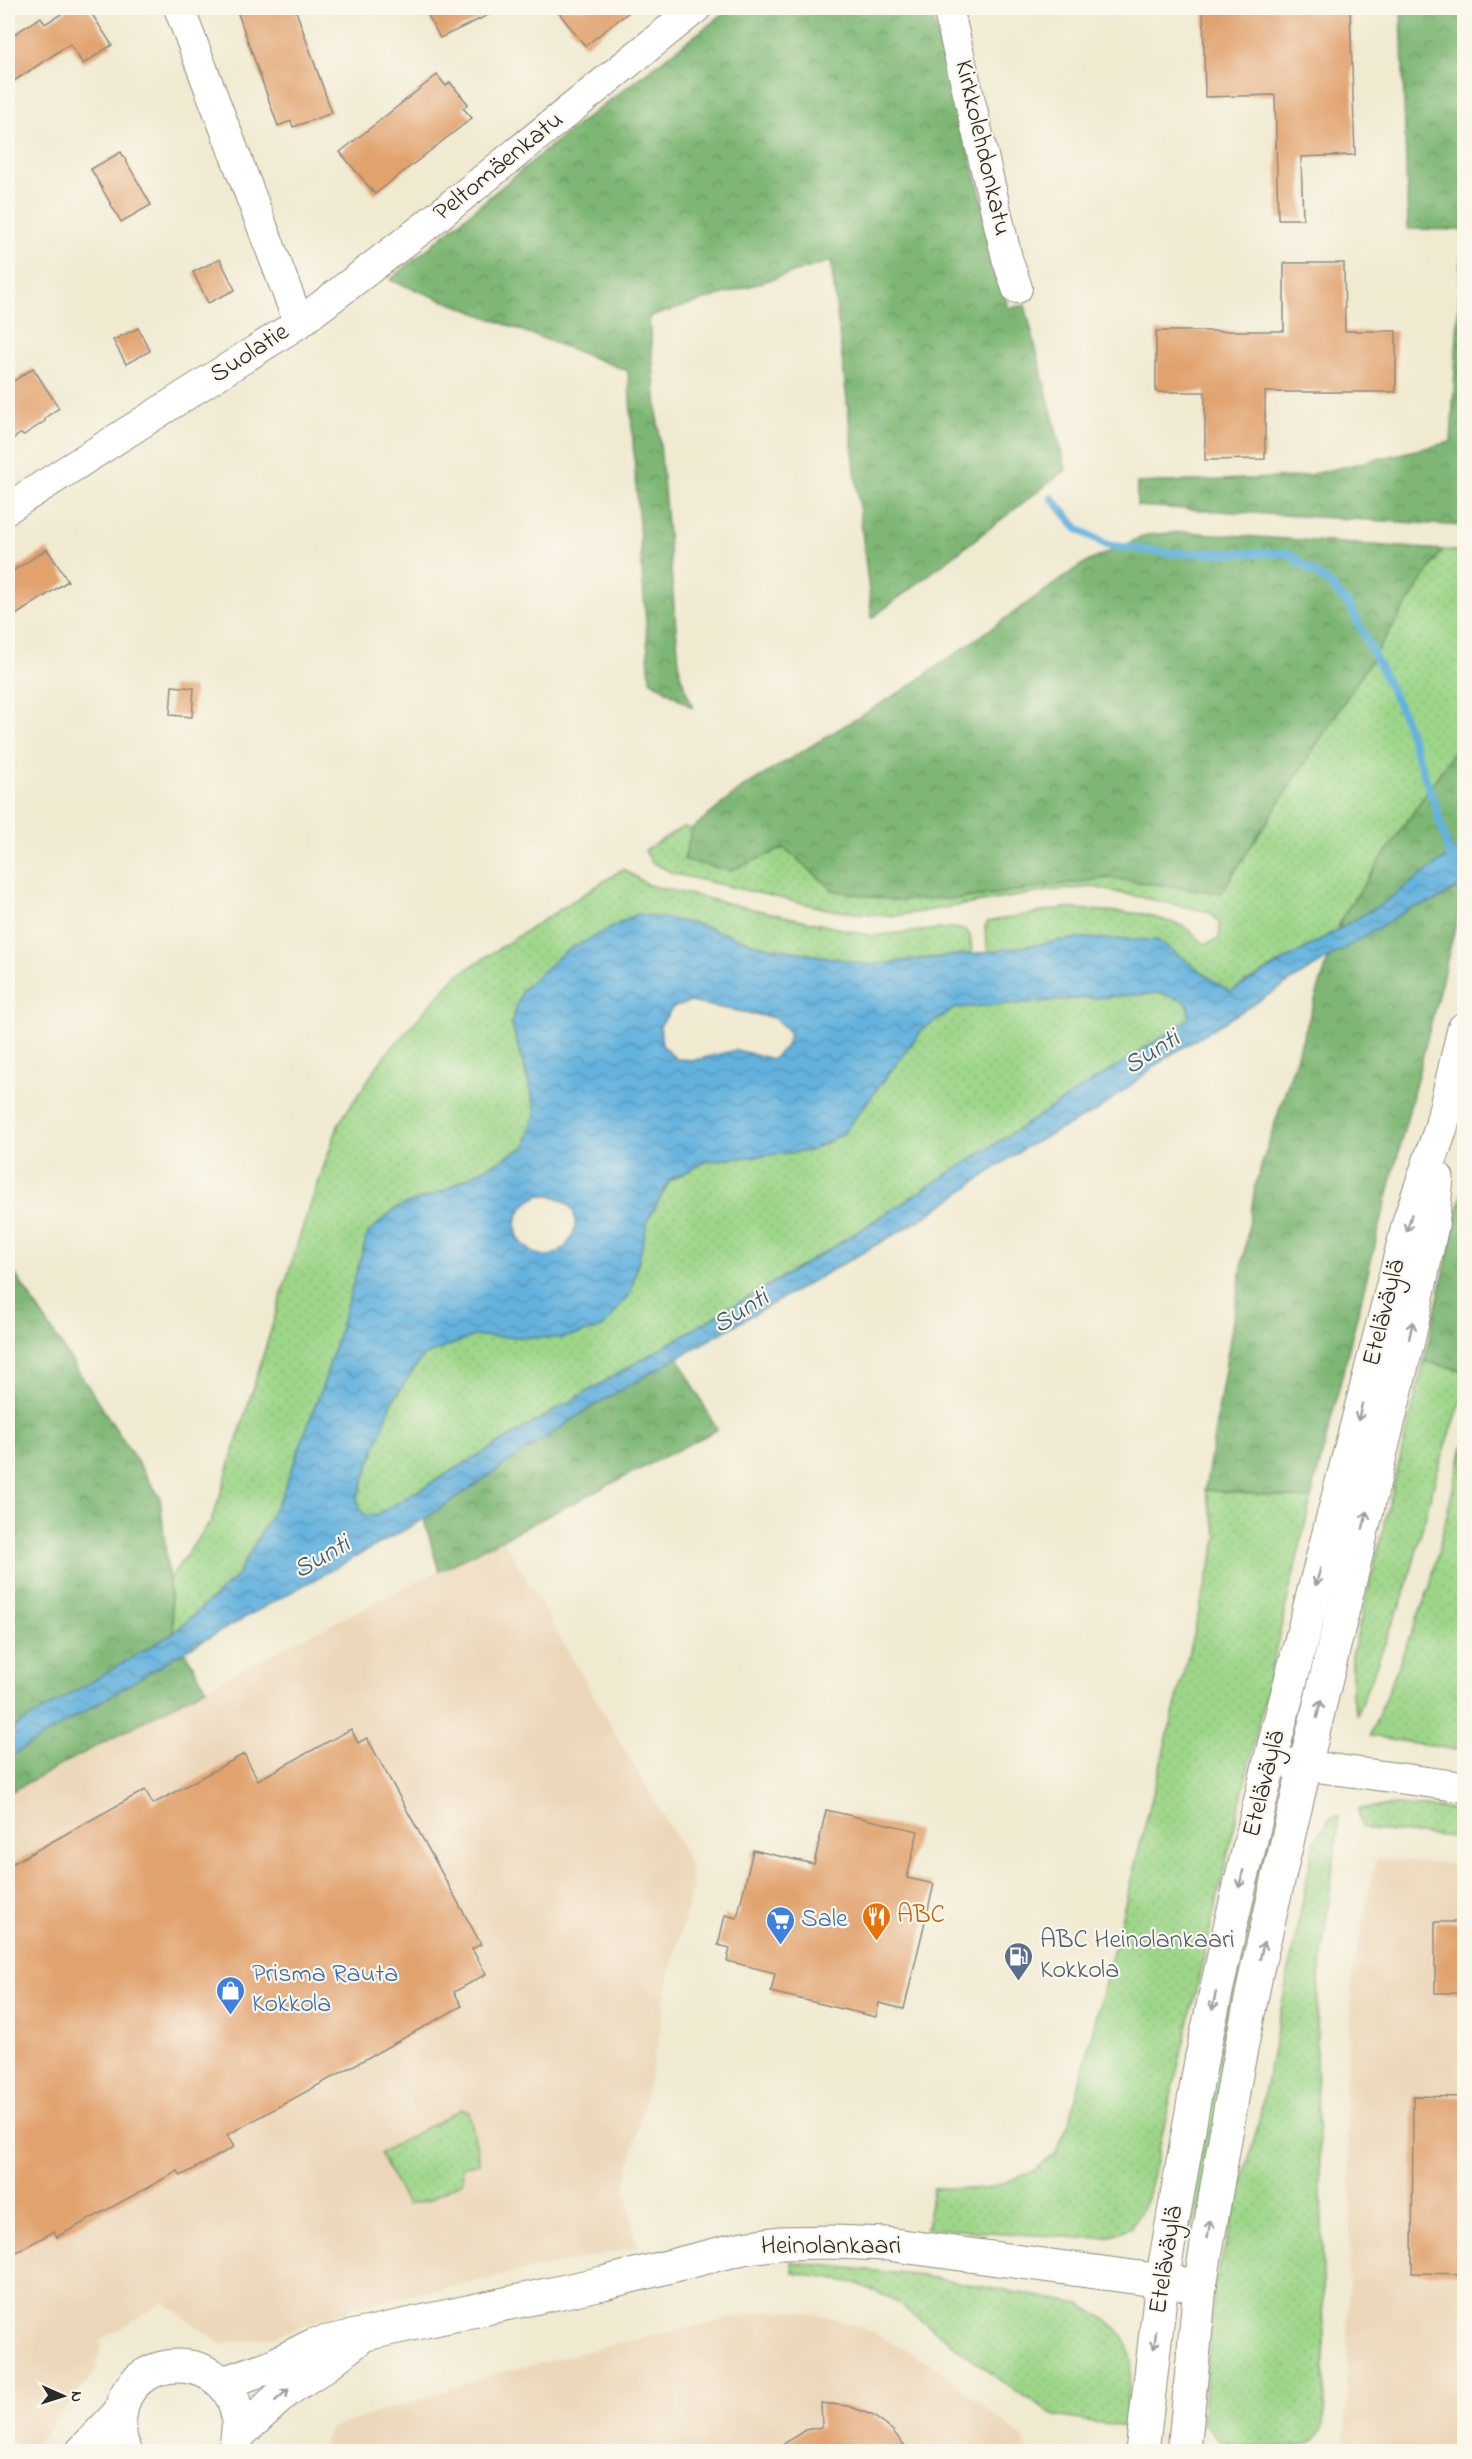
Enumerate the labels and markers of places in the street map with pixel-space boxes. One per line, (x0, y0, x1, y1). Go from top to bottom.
place label: ABC (897, 1897, 945, 1935)
restaurant icon: ABC (860, 1900, 892, 1942)
place label: Sale (801, 1901, 848, 1939)
supermarket icon: Sale (764, 1904, 796, 1946)
place label: ABC Heinolankaari Kokkola (1040, 1922, 1235, 1990)
fuel station icon: ABC Heinolankaari Kokkola (1003, 1940, 1035, 1982)
place label: Prisma Rauta Kokkola (252, 1956, 398, 2024)
shop icon: Prisma Rauta Kokkola (215, 1974, 247, 2016)

